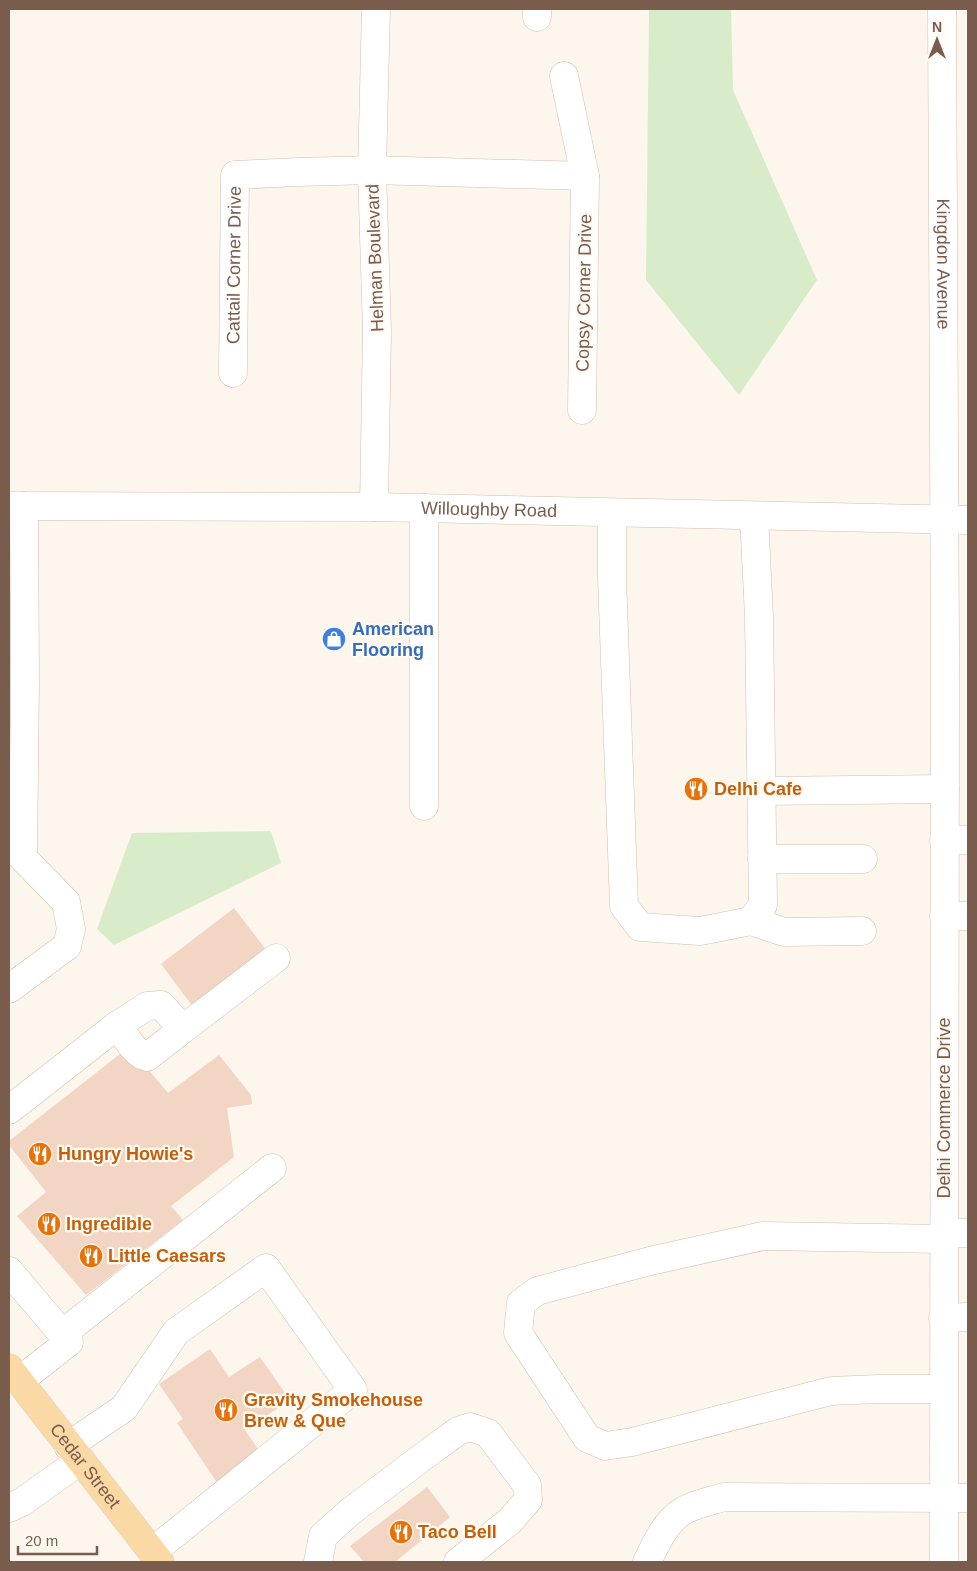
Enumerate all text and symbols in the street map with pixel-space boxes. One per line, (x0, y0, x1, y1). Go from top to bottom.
north arrow (912, 15, 962, 65)
text: N (932, 19, 942, 35)
street label: Helman Boulevard (362, 184, 388, 332)
street label: Cattail Corner Drive (223, 186, 245, 344)
street label: Kingdon Avenue (933, 199, 953, 329)
street label: Copsy Corner Drive (573, 214, 595, 372)
street label: Willoughby Road (421, 498, 557, 521)
place label: American Flooring (352, 619, 434, 660)
shop icon: American Flooring (321, 626, 347, 652)
restaurant icon: Delhi Cafe (683, 776, 709, 802)
place label: Delhi Cafe (714, 779, 802, 799)
street label: Delhi Commerce Drive (934, 1017, 954, 1199)
restaurant icon: Hungry Howie's (27, 1141, 53, 1167)
place label: Hungry Howie's (58, 1144, 193, 1164)
restaurant icon: Ingredible (36, 1211, 62, 1237)
place label: Ingredible (66, 1214, 152, 1234)
restaurant icon: Little Caesars (78, 1243, 104, 1269)
place label: Little Caesars (108, 1246, 226, 1266)
place label: Gravity Smokehouse Brew & Que (244, 1390, 423, 1431)
restaurant icon: Gravity Smokehouse Brew & Que (213, 1397, 239, 1423)
street label: Cedar Street (46, 1419, 124, 1512)
restaurant icon: Taco Bell (388, 1519, 414, 1545)
place label: Taco Bell (418, 1522, 497, 1542)
scale bar (18, 1524, 96, 1556)
text: 20 m (25, 1532, 58, 1549)

